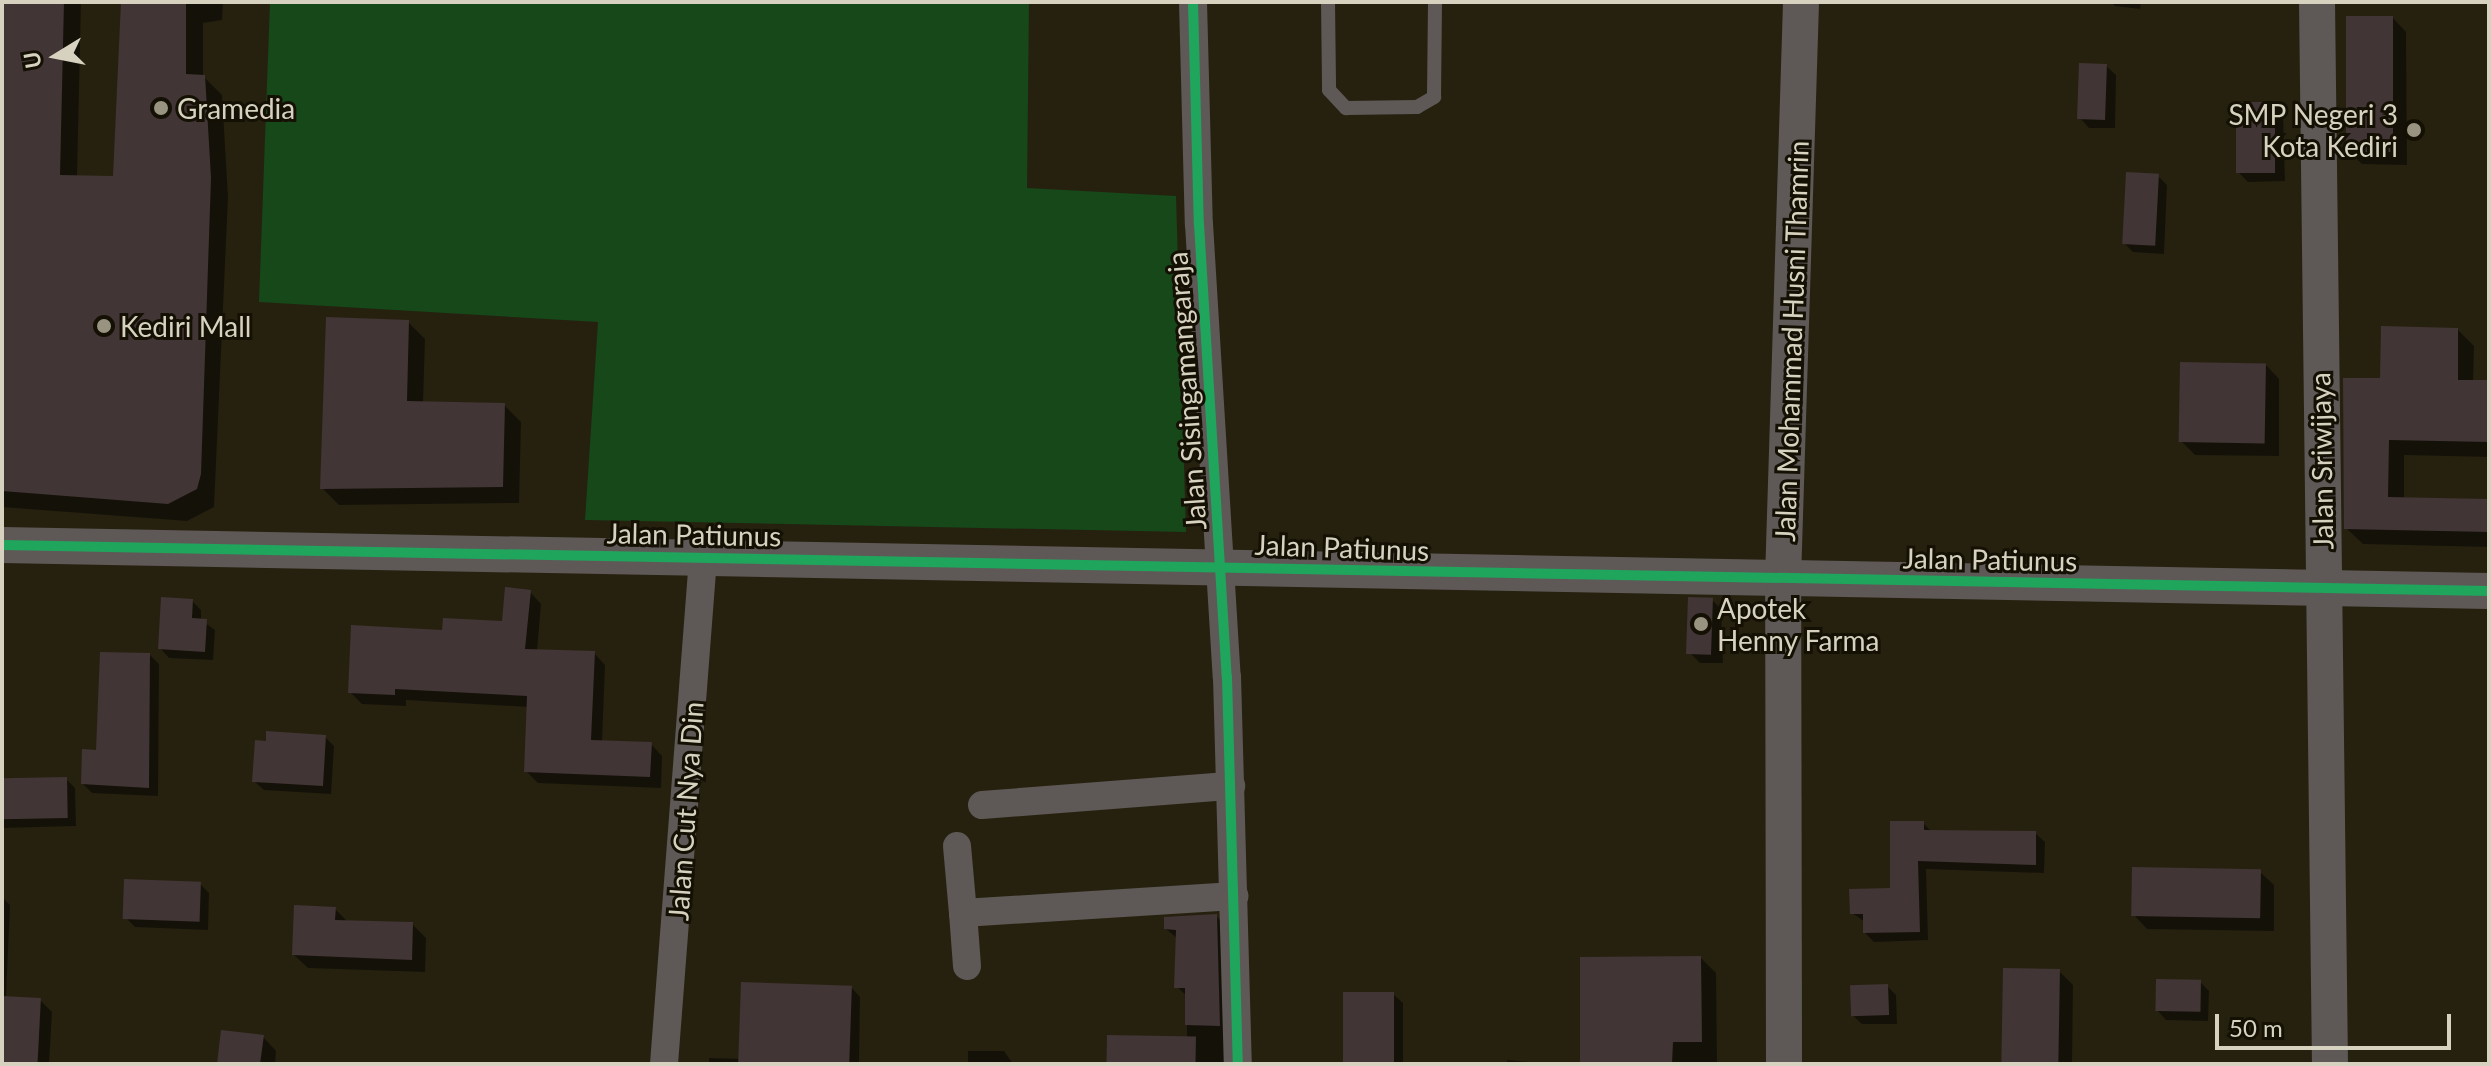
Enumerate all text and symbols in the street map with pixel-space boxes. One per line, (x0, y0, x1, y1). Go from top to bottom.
north arrow (16, 16, 96, 96)
text: U (17, 50, 47, 71)
place label: Gramedia (177, 91, 295, 125)
place label: SMP Negeri 3 Kota Kediri (2228, 97, 2398, 163)
marker: Gramedia (152, 99, 170, 117)
marker: SMP Negeri 3 Kota Kediri (2405, 121, 2423, 139)
street label: Jalan Mohammad Husni Thamrin (1767, 139, 1815, 543)
street label: Jalan Sisingamangaraja (1160, 251, 1212, 531)
place label: Kediri Mall (120, 309, 251, 343)
marker: Kediri Mall (95, 317, 113, 335)
street label: Jalan Sriwijaya (2303, 372, 2339, 550)
street label: Jalan Patiunus (606, 516, 782, 552)
street label: Jalan Patiunus (1254, 527, 1430, 567)
street label: Jalan Patiunus (1902, 541, 2078, 577)
place label: Apotek Henny Farma (1717, 591, 1880, 657)
marker: Apotek Henny Farma (1692, 615, 1710, 633)
street label: Jalan Cut Nya Din (661, 700, 709, 922)
scale bar (2219, 998, 2455, 1048)
text: 50 m (2229, 1013, 2283, 1042)

